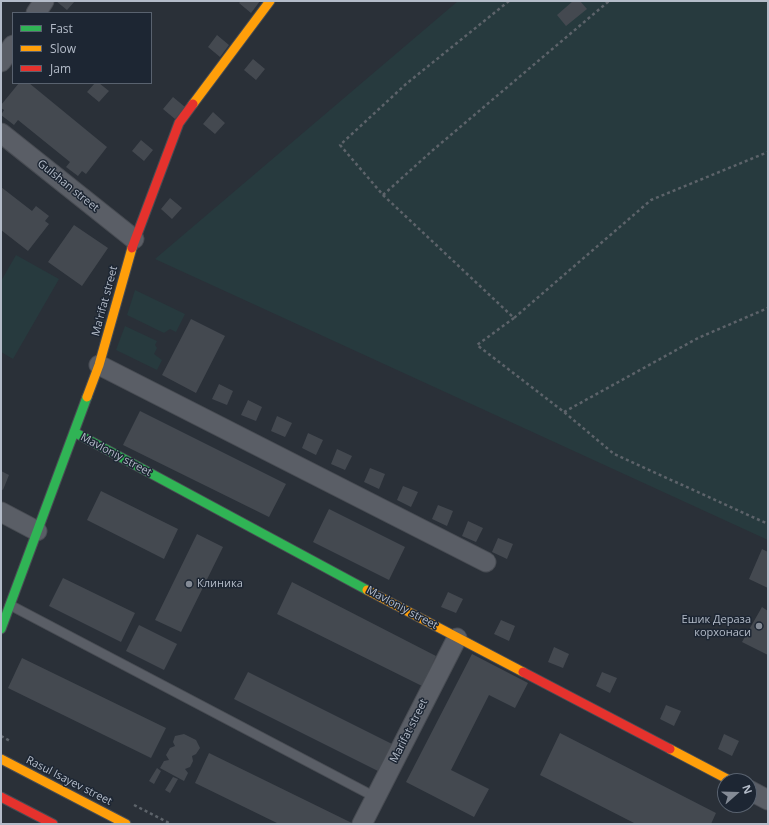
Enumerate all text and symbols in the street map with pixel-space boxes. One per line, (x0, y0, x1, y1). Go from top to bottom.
legend (12, 12, 152, 84)
text: Fast (50, 20, 73, 37)
text: Slow (50, 40, 76, 57)
text: Jam (50, 60, 71, 77)
street label: Gulshan street (35, 157, 101, 215)
street label: Ma'rifat street (89, 264, 121, 338)
street label: Mavloniy street (78, 431, 154, 479)
place label: Клиника (197, 577, 243, 591)
marker: Клиника (184, 579, 194, 589)
street label: Mavloniy street (364, 584, 440, 632)
place label: Ешик Дераза корхонаси (682, 613, 751, 639)
marker: Ешик Дераза корхонаси (754, 621, 764, 631)
street label: Marifat street (387, 697, 431, 765)
street label: Rasul Isayev street (24, 754, 114, 808)
north arrow (717, 773, 757, 813)
text: N (739, 782, 756, 796)

